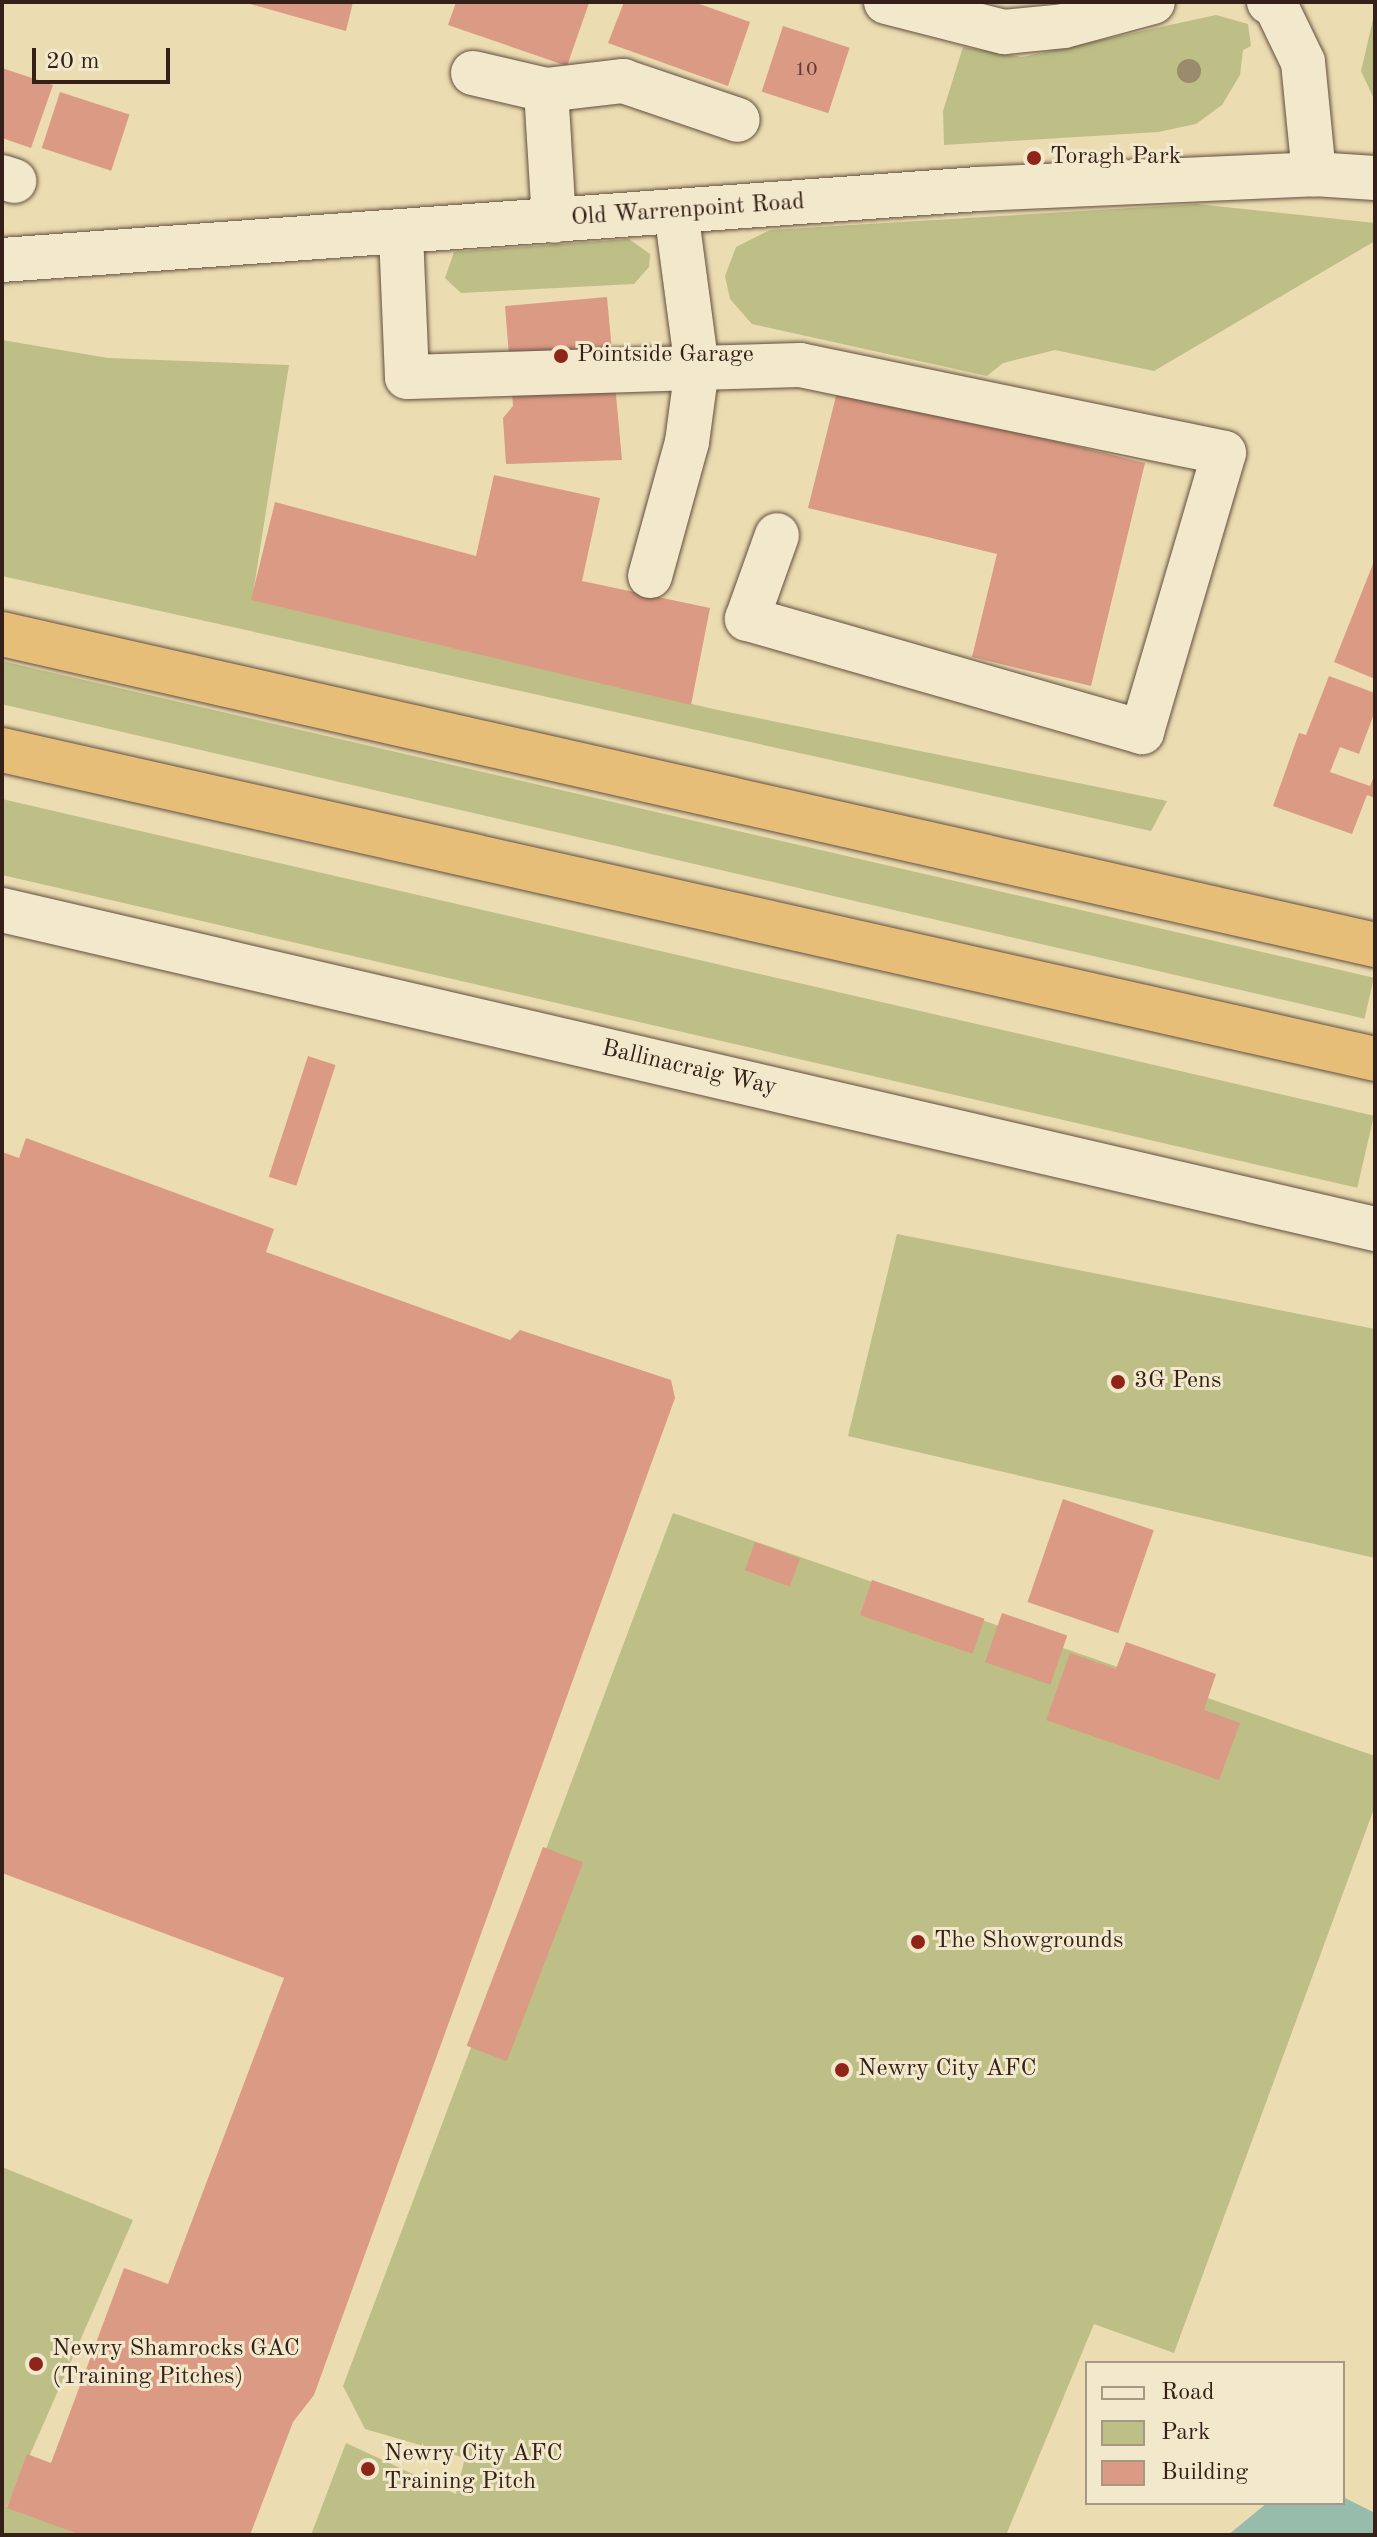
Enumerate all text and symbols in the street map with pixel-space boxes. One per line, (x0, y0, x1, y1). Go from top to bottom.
scale bar (36, 32, 174, 82)
text: 20 m (46, 50, 100, 74)
house number: 10 (794, 58, 818, 82)
place label: Toragh Park (1050, 144, 1181, 172)
marker: Toragh Park (1025, 149, 1043, 167)
street label: Old Warrenpoint Road (570, 188, 806, 234)
place label: Pointside Garage (577, 342, 754, 370)
marker: Pointside Garage (552, 347, 570, 365)
street label: Ballinacraig Way (599, 1035, 779, 1103)
place label: 3G Pens (1134, 1368, 1221, 1396)
marker: 3G Pens (1109, 1373, 1127, 1391)
place label: The Showgrounds (934, 1928, 1123, 1956)
marker: The Showgrounds (909, 1933, 927, 1951)
place label: Newry City AFC (858, 2056, 1036, 2084)
marker: Newry City AFC (833, 2061, 851, 2079)
place label: Newry Shamrocks GAC (Training Pitches) (52, 2336, 300, 2392)
marker: Newry Shamrocks GAC (Training Pitches) (27, 2355, 45, 2373)
legend (1085, 2361, 1345, 2505)
text: Road (1161, 2381, 1214, 2405)
text: Park (1161, 2421, 1210, 2445)
place label: Newry City AFC Training Pitch (384, 2441, 562, 2497)
marker: Newry City AFC Training Pitch (359, 2460, 377, 2478)
text: Building (1161, 2461, 1248, 2485)

